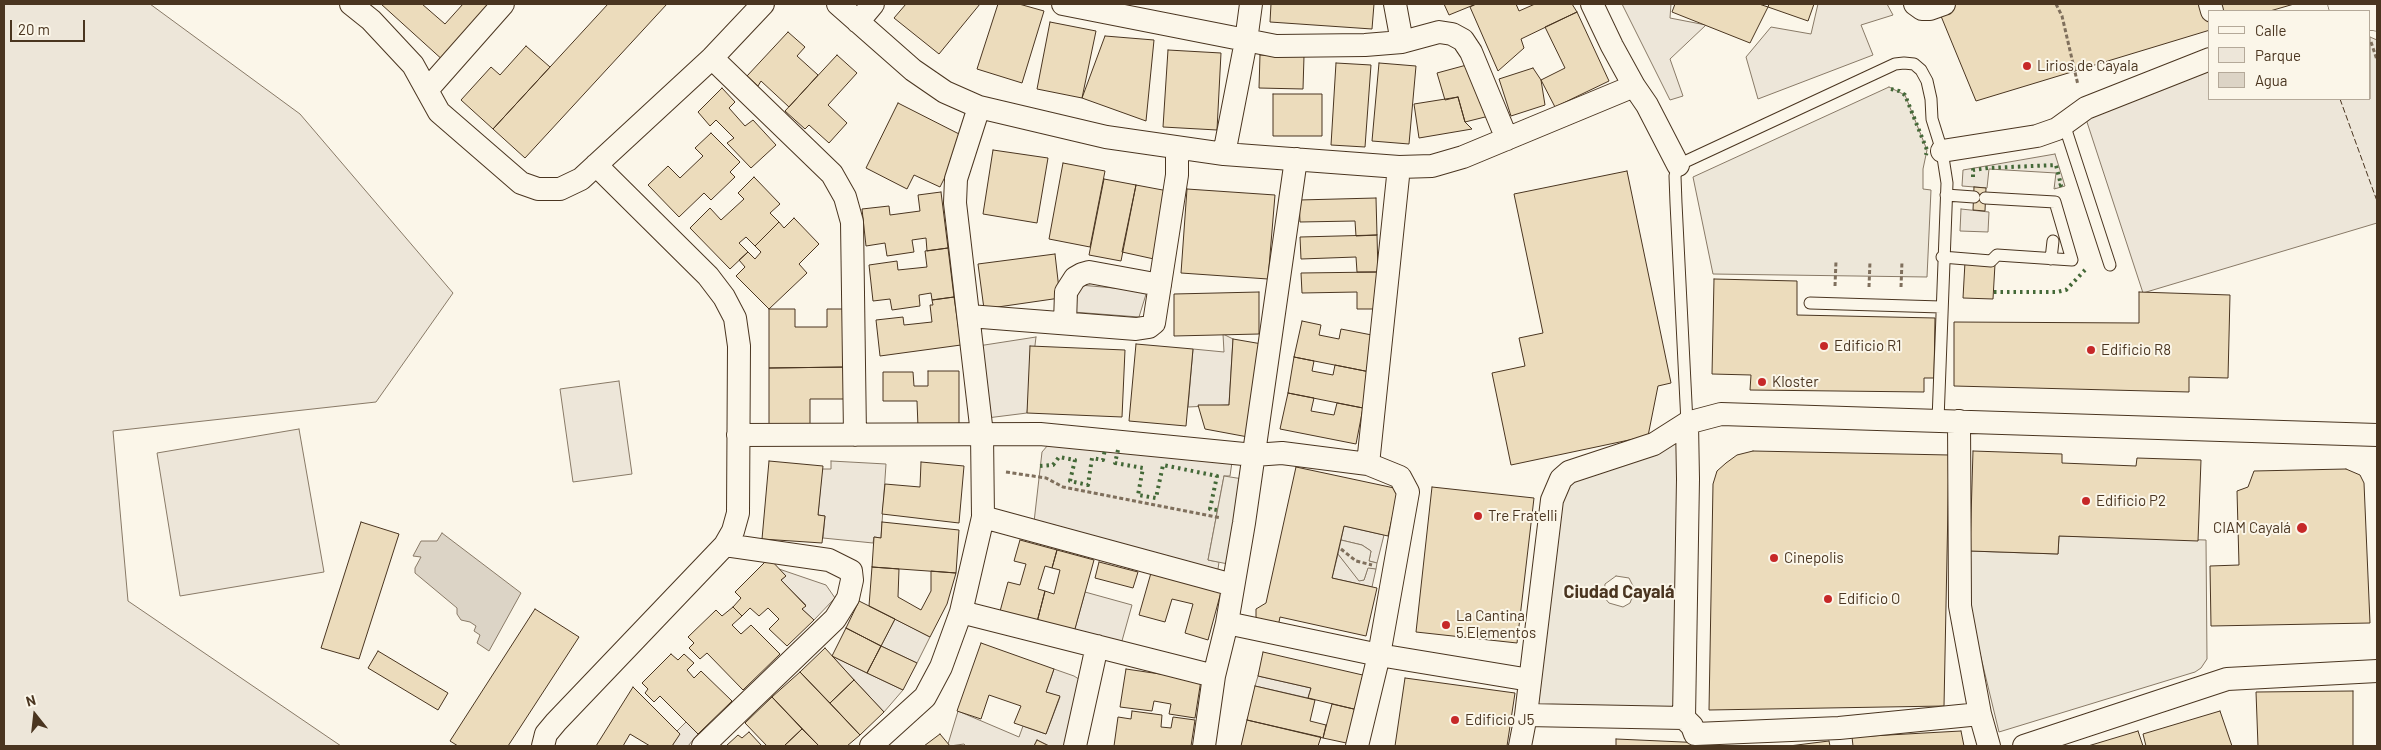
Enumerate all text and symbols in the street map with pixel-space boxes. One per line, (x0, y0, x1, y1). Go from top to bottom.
scale bar (12, 10, 88, 42)
legend (2208, 10, 2371, 100)
text: 20 m (18, 20, 50, 38)
text: Calle (2255, 21, 2287, 39)
text: Parque (2255, 46, 2301, 64)
place label: Lirios de Cayala (2037, 57, 2138, 75)
marker: Lirios de Cayala (2021, 60, 2033, 72)
text: Agua (2255, 71, 2288, 89)
place label: Edificio R1 (1834, 337, 1901, 355)
marker: Edificio R1 (1818, 340, 1830, 352)
place label: Edificio R8 (2101, 341, 2171, 359)
marker: Edificio R8 (2085, 344, 2097, 356)
place label: Kloster (1772, 373, 1819, 391)
marker: Kloster (1756, 376, 1768, 388)
place label: Edificio P2 (2096, 492, 2166, 510)
marker: Edificio P2 (2080, 495, 2092, 507)
place label: Tre Fratelli (1488, 507, 1557, 525)
marker: Tre Fratelli (1472, 510, 1484, 522)
place label: CIAM Cayalá (2213, 519, 2291, 537)
marker: CIAM Cayalá (2295, 521, 2309, 535)
place label: Cinepolis (1784, 549, 1844, 567)
marker: Cinepolis (1768, 552, 1780, 564)
district label: Ciudad Cayalá (1564, 581, 1674, 603)
place label: Edificio O (1838, 590, 1900, 608)
marker: Edificio O (1822, 593, 1834, 605)
place label: La Cantina 5 Elementos (1456, 607, 1536, 642)
marker: La Cantina 5 Elementos (1440, 619, 1452, 631)
north arrow (10, 690, 60, 740)
text: N (24, 691, 38, 710)
place label: Edificio J5 (1465, 711, 1534, 729)
marker: Edificio J5 (1449, 714, 1461, 726)

